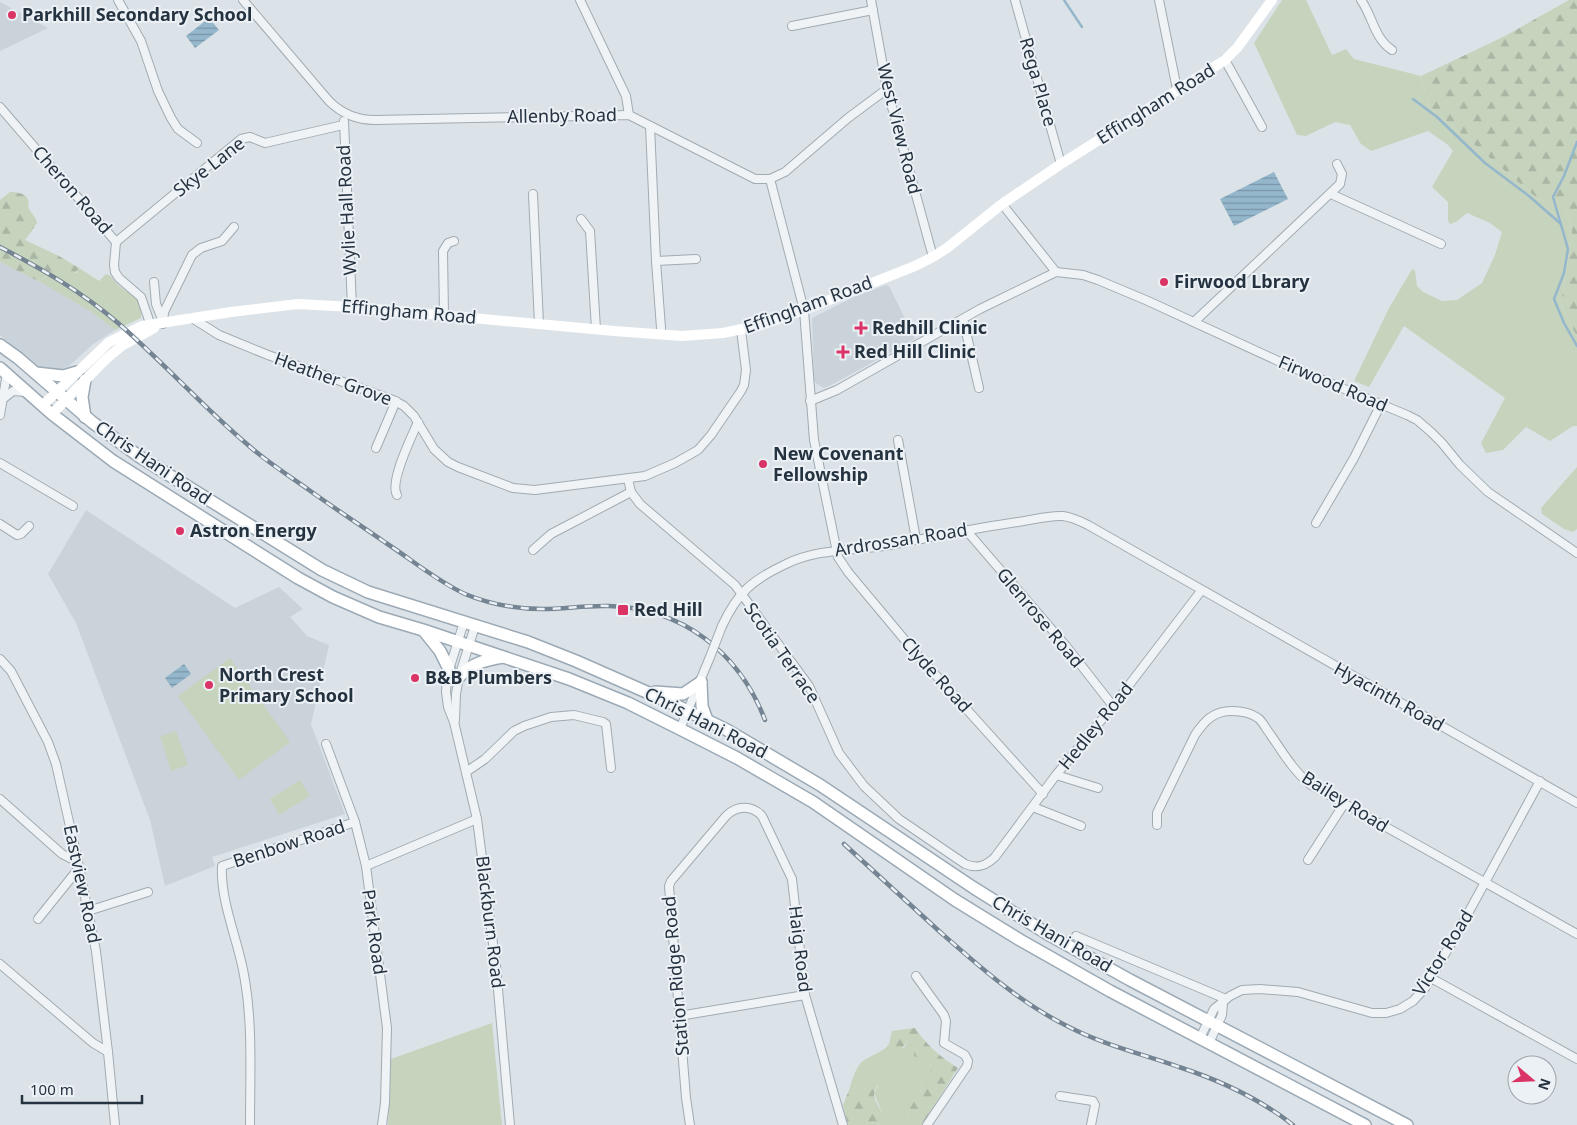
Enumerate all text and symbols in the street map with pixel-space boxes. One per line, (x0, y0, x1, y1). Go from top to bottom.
place label: Parkhill Secondary School (22, 2, 253, 26)
marker: Parkhill Secondary School (6, 9, 18, 21)
street label: Rega Place (1015, 34, 1063, 129)
street label: Effingham Road (1092, 57, 1219, 149)
street label: West View Road (872, 61, 928, 197)
street label: Allenby Road (507, 102, 617, 128)
street label: Skye Lane (168, 131, 249, 202)
street label: Cheron Road (28, 140, 118, 239)
street label: Wylie Hall Road (331, 144, 361, 276)
place label: Firwood Lbrary (1174, 269, 1310, 293)
street label: Effingham Road (740, 270, 875, 338)
marker: Firwood Lbrary (1158, 276, 1170, 288)
street label: Effingham Road (341, 293, 477, 329)
place label: Redhill Clinic (872, 315, 987, 339)
marker: Redhill Clinic (854, 321, 868, 335)
place label: Red Hill Clinic (854, 339, 976, 363)
marker: Red Hill Clinic (836, 345, 850, 359)
street label: Heather Grove (271, 346, 395, 410)
street label: Firwood Road (1275, 349, 1392, 417)
street label: Chris Hani Road (91, 414, 216, 510)
place label: New Covenant Fellowship (773, 441, 904, 486)
marker: New Covenant Fellowship (757, 458, 769, 470)
street label: Ardrossan Road (833, 517, 969, 561)
place label: Astron Energy (190, 518, 317, 542)
marker: Astron Energy (174, 525, 186, 537)
street label: Glenrose Road (992, 562, 1090, 672)
place label: Red Hill (634, 597, 703, 621)
street label: Scotia Terrace (739, 597, 826, 707)
marker: Red Hill (616, 603, 630, 617)
street label: Clyde Road (896, 631, 977, 717)
street label: Hyacinth Road (1330, 656, 1449, 736)
place label: North Crest Primary School (219, 662, 354, 707)
place label: B&B Plumbers (425, 665, 552, 689)
marker: B&B Plumbers (409, 672, 421, 684)
street label: Hedley Road (1053, 677, 1138, 774)
marker: North Crest Primary School (203, 679, 215, 691)
street label: Chris Hani Road (641, 681, 772, 763)
street label: Bailey Road (1298, 765, 1393, 837)
street label: Benbow Road (230, 814, 348, 872)
street label: Eastview Road (59, 822, 107, 945)
street label: Blackburn Road (471, 854, 511, 990)
street label: Park Road (357, 888, 393, 976)
street label: Chris Hani Road (988, 889, 1117, 977)
street label: Station Ridge Road (656, 895, 694, 1057)
street label: Haig Road (784, 904, 818, 994)
street label: Victor Road (1406, 905, 1478, 1000)
north arrow (1507, 1055, 1557, 1105)
scale bar (22, 1072, 142, 1104)
text: N (1534, 1076, 1556, 1093)
text: 100 m (30, 1079, 74, 1099)

